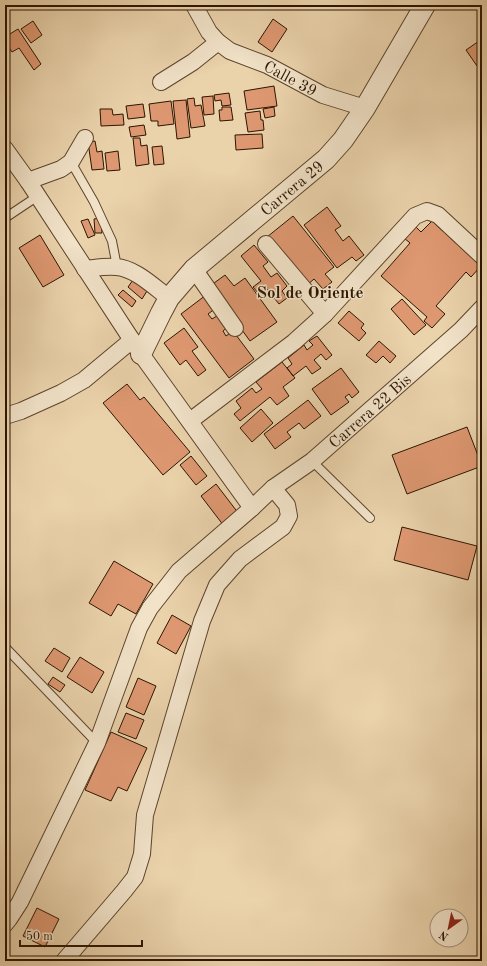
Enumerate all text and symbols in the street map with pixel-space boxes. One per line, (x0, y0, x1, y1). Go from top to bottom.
street label: Calle 39 (261, 59, 319, 100)
street label: Carrera 29 (258, 158, 327, 220)
district label: Sol de Oriente (256, 285, 364, 302)
street label: Carrera 22 Bis (327, 372, 415, 452)
north arrow (429, 908, 469, 948)
scale bar (20, 922, 142, 948)
text: N (437, 928, 451, 942)
text: 50 m (26, 930, 53, 943)

